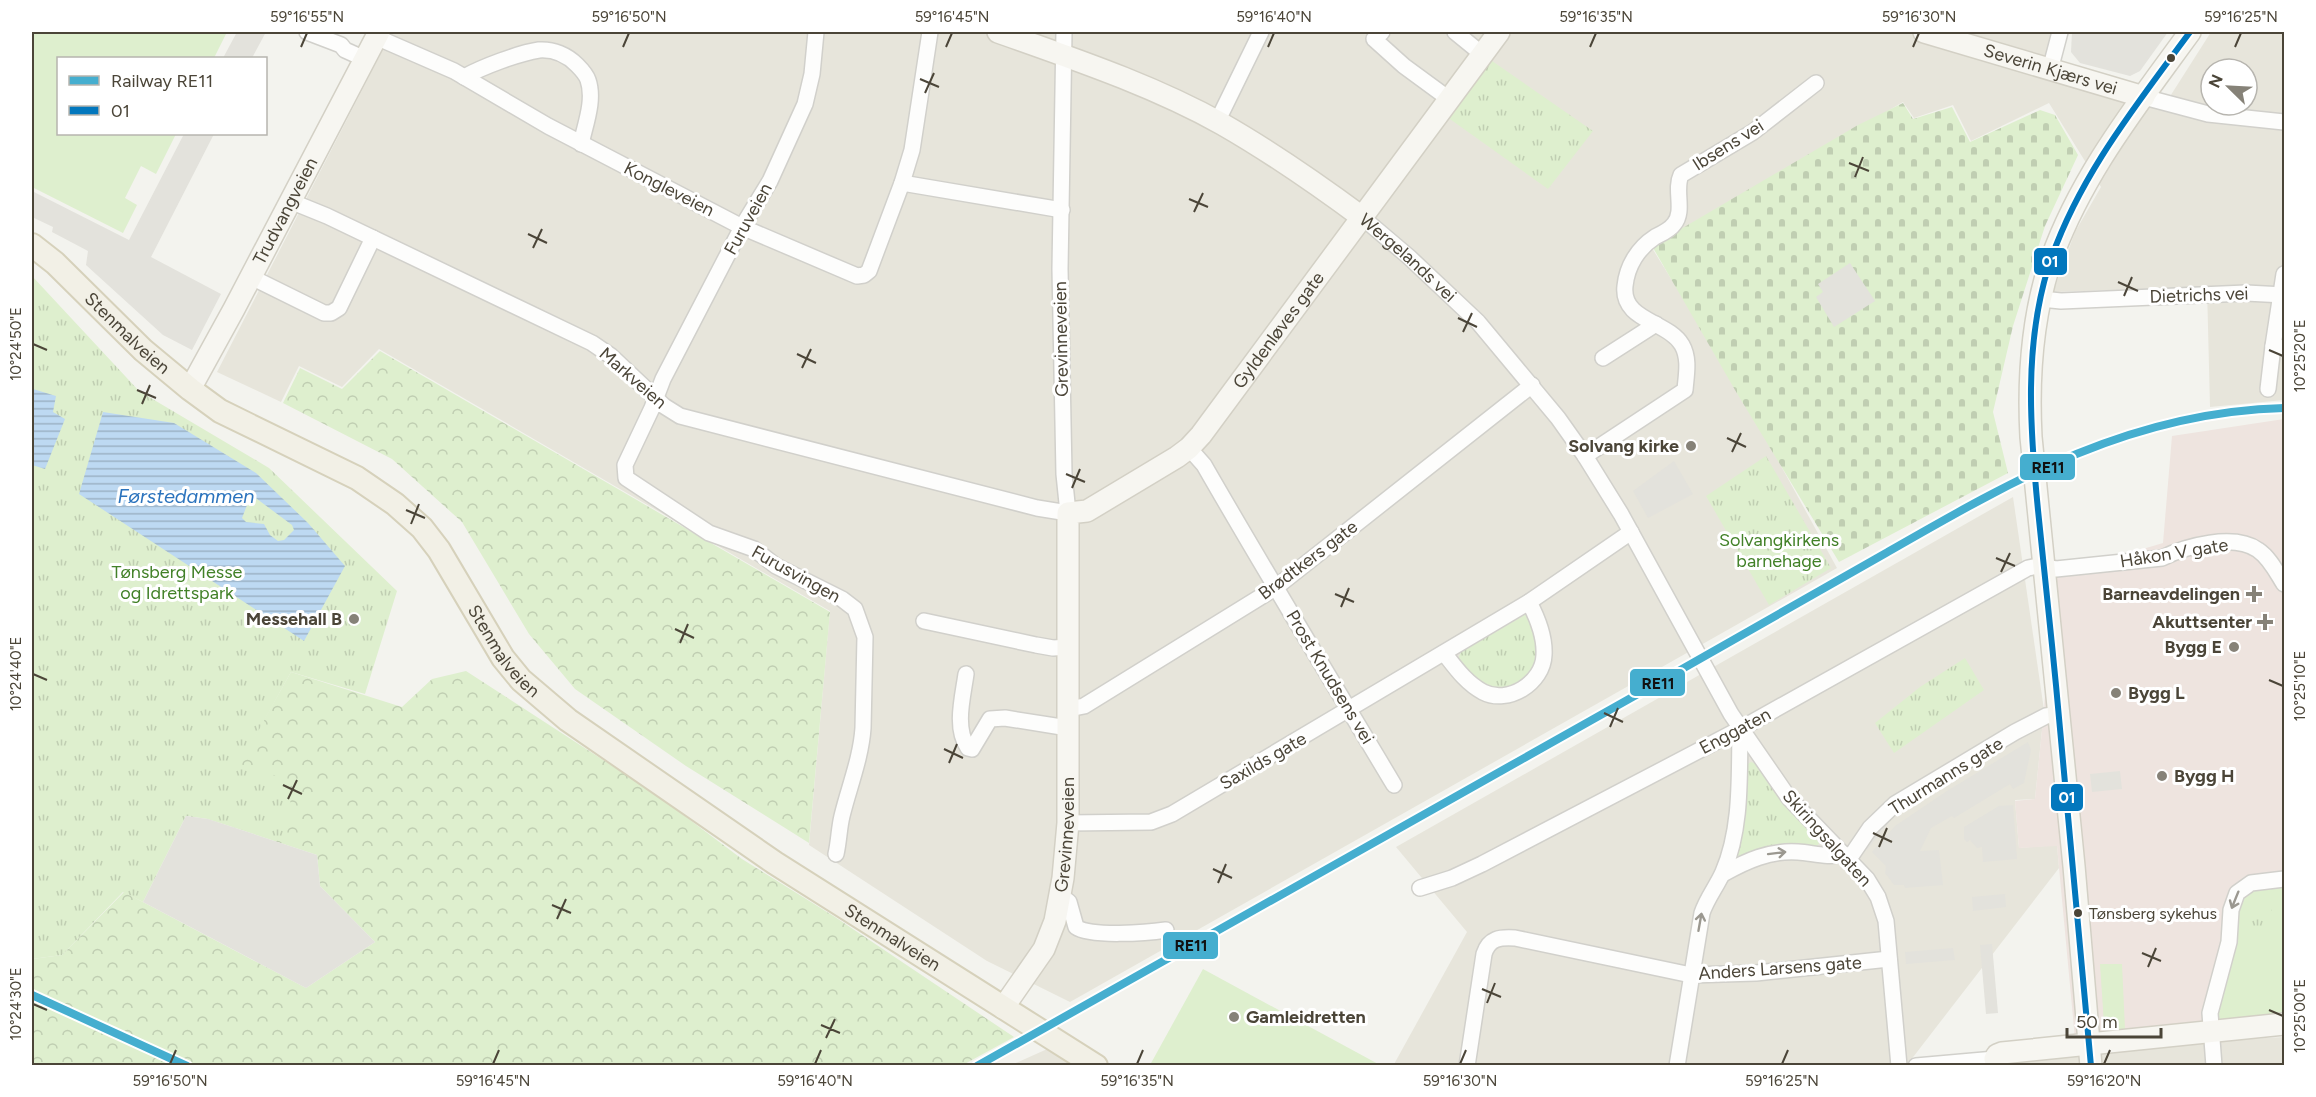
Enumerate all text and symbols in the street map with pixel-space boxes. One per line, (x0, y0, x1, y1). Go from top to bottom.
text: 59°16'55"N (270, 8, 344, 26)
text: 59°16'50"N (592, 8, 667, 26)
text: 59°16'45"N (915, 8, 989, 26)
text: 59°16'40"N (1236, 8, 1312, 26)
text: 59°16'35"N (1559, 8, 1633, 26)
text: 59°16'30"N (1882, 8, 1956, 26)
text: 59°16'25"N (2204, 8, 2278, 26)
street label: Severin Kjærs vei (1981, 39, 2120, 100)
unlabelled marker (2165, 52, 2177, 64)
legend (57, 57, 267, 135)
north arrow (2199, 57, 2259, 117)
text: Railway RE11 (111, 70, 213, 92)
text: N (2205, 72, 2227, 91)
text: 01 (111, 100, 130, 122)
street label: Ibsens vei (1688, 115, 1768, 175)
street label: Trudvangveien (248, 154, 322, 268)
street label: Kongleveien (620, 157, 718, 221)
street label: Furuveien (719, 179, 777, 259)
street label: Wergelands vei (1355, 209, 1461, 307)
line badge: 01 (2033, 247, 2068, 276)
text: 01 (2041, 252, 2059, 271)
street label: Gyldenløves gate (1228, 267, 1329, 393)
street label: Grevinneveien (1049, 281, 1073, 397)
street label: Dietrichs vei (2149, 282, 2249, 308)
street label: Stenmalveien (80, 288, 174, 379)
text: 10°24'50"E (7, 307, 25, 381)
text: 10°25'20"E (2291, 319, 2309, 393)
street label: Markveien (595, 343, 671, 413)
place label: Solvang kirke (1568, 435, 1679, 457)
marker: Solvang kirke (1684, 439, 1698, 453)
line badge: RE11 (2019, 453, 2076, 481)
text: RE11 (2031, 458, 2065, 477)
water label: Førstedammen (118, 484, 254, 508)
street label: Brødtkers gate (1254, 515, 1362, 604)
park label: Solvangkirkens barnehage (1719, 529, 1839, 572)
street label: Håkon V gate (2118, 534, 2230, 572)
street label: Furusvingen (748, 541, 844, 607)
park label: Tønsberg Messe og Idrettspark (112, 561, 243, 604)
place label: Barneavdelingen (2102, 583, 2240, 605)
marker: Barneavdelingen (2245, 585, 2263, 603)
street label: Stenmalveien (463, 601, 544, 702)
street label: Prost Knudsens vei (1281, 606, 1379, 748)
place label: Messehall B (246, 608, 342, 630)
place label: Akuttsenter (2152, 611, 2252, 633)
marker: Messehall B (347, 612, 361, 626)
marker: Akuttsenter (2256, 613, 2274, 631)
place label: Bygg E (2164, 636, 2222, 658)
text: 10°24'40"E (7, 637, 25, 711)
marker: Bygg E (2227, 640, 2241, 654)
text: 10°25'10"E (2291, 651, 2309, 721)
line badge: RE11 (1629, 668, 1686, 697)
text: RE11 (1641, 674, 1675, 693)
place label: Bygg L (2128, 682, 2185, 704)
marker: Bygg L (2109, 686, 2123, 700)
street label: Enggaten (1696, 703, 1774, 759)
street label: Saxilds gate (1216, 727, 1310, 795)
street label: Thurmanns gate (1885, 732, 2007, 820)
place label: Bygg H (2174, 765, 2235, 787)
marker: Bygg H (2155, 769, 2169, 783)
street label: Grevinneveien (1050, 777, 1079, 894)
line badge: 01 (2050, 783, 2084, 812)
street label: Skiringsalgaten (1778, 785, 1876, 891)
text: 01 (2058, 788, 2076, 807)
one-way arrow (1766, 847, 1786, 858)
one-way arrow (2229, 890, 2240, 909)
street label: Stenmalveien (840, 899, 945, 976)
place label: Tønsberg sykehus (2089, 904, 2217, 923)
marker: Tønsberg sykehus (2072, 907, 2084, 919)
one-way arrow (1695, 913, 1706, 932)
line badge: RE11 (1162, 931, 1219, 960)
text: RE11 (1174, 936, 1208, 955)
street label: Anders Larsens gate (1698, 951, 1863, 985)
text: 10°24'30"E (7, 967, 25, 1041)
text: 10°25'00"E (2291, 979, 2309, 1053)
scale bar (2067, 1001, 2162, 1039)
place label: Gamleidretten (1246, 1006, 1366, 1028)
marker: Gamleidretten (1227, 1010, 1241, 1024)
text: 50 m (2076, 1011, 2118, 1033)
text: 59°16'50"N (133, 1072, 208, 1090)
text: 59°16'45"N (456, 1072, 530, 1090)
text: 59°16'40"N (777, 1072, 853, 1090)
text: 59°16'35"N (1100, 1072, 1174, 1090)
text: 59°16'30"N (1423, 1072, 1497, 1090)
text: 59°16'25"N (1745, 1072, 1819, 1090)
text: 59°16'20"N (2067, 1072, 2141, 1090)

